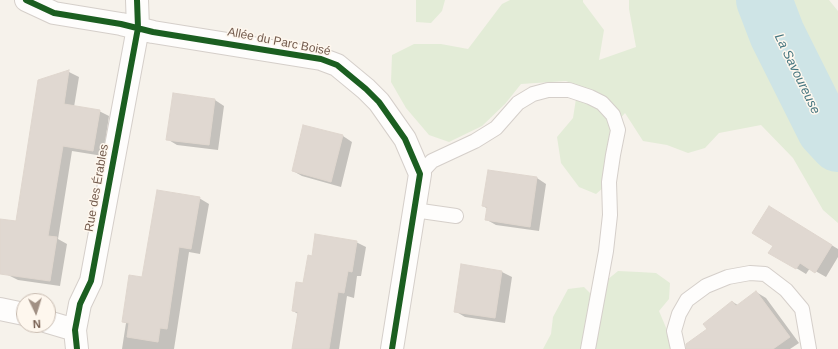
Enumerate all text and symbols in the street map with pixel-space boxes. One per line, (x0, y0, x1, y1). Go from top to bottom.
street label: Allée du Parc Boisé (226, 25, 332, 59)
water label: La Savoureuse (771, 31, 823, 117)
street label: Rue des Érables (82, 143, 112, 233)
north arrow (16, 293, 56, 333)
text: N (32, 318, 41, 330)

